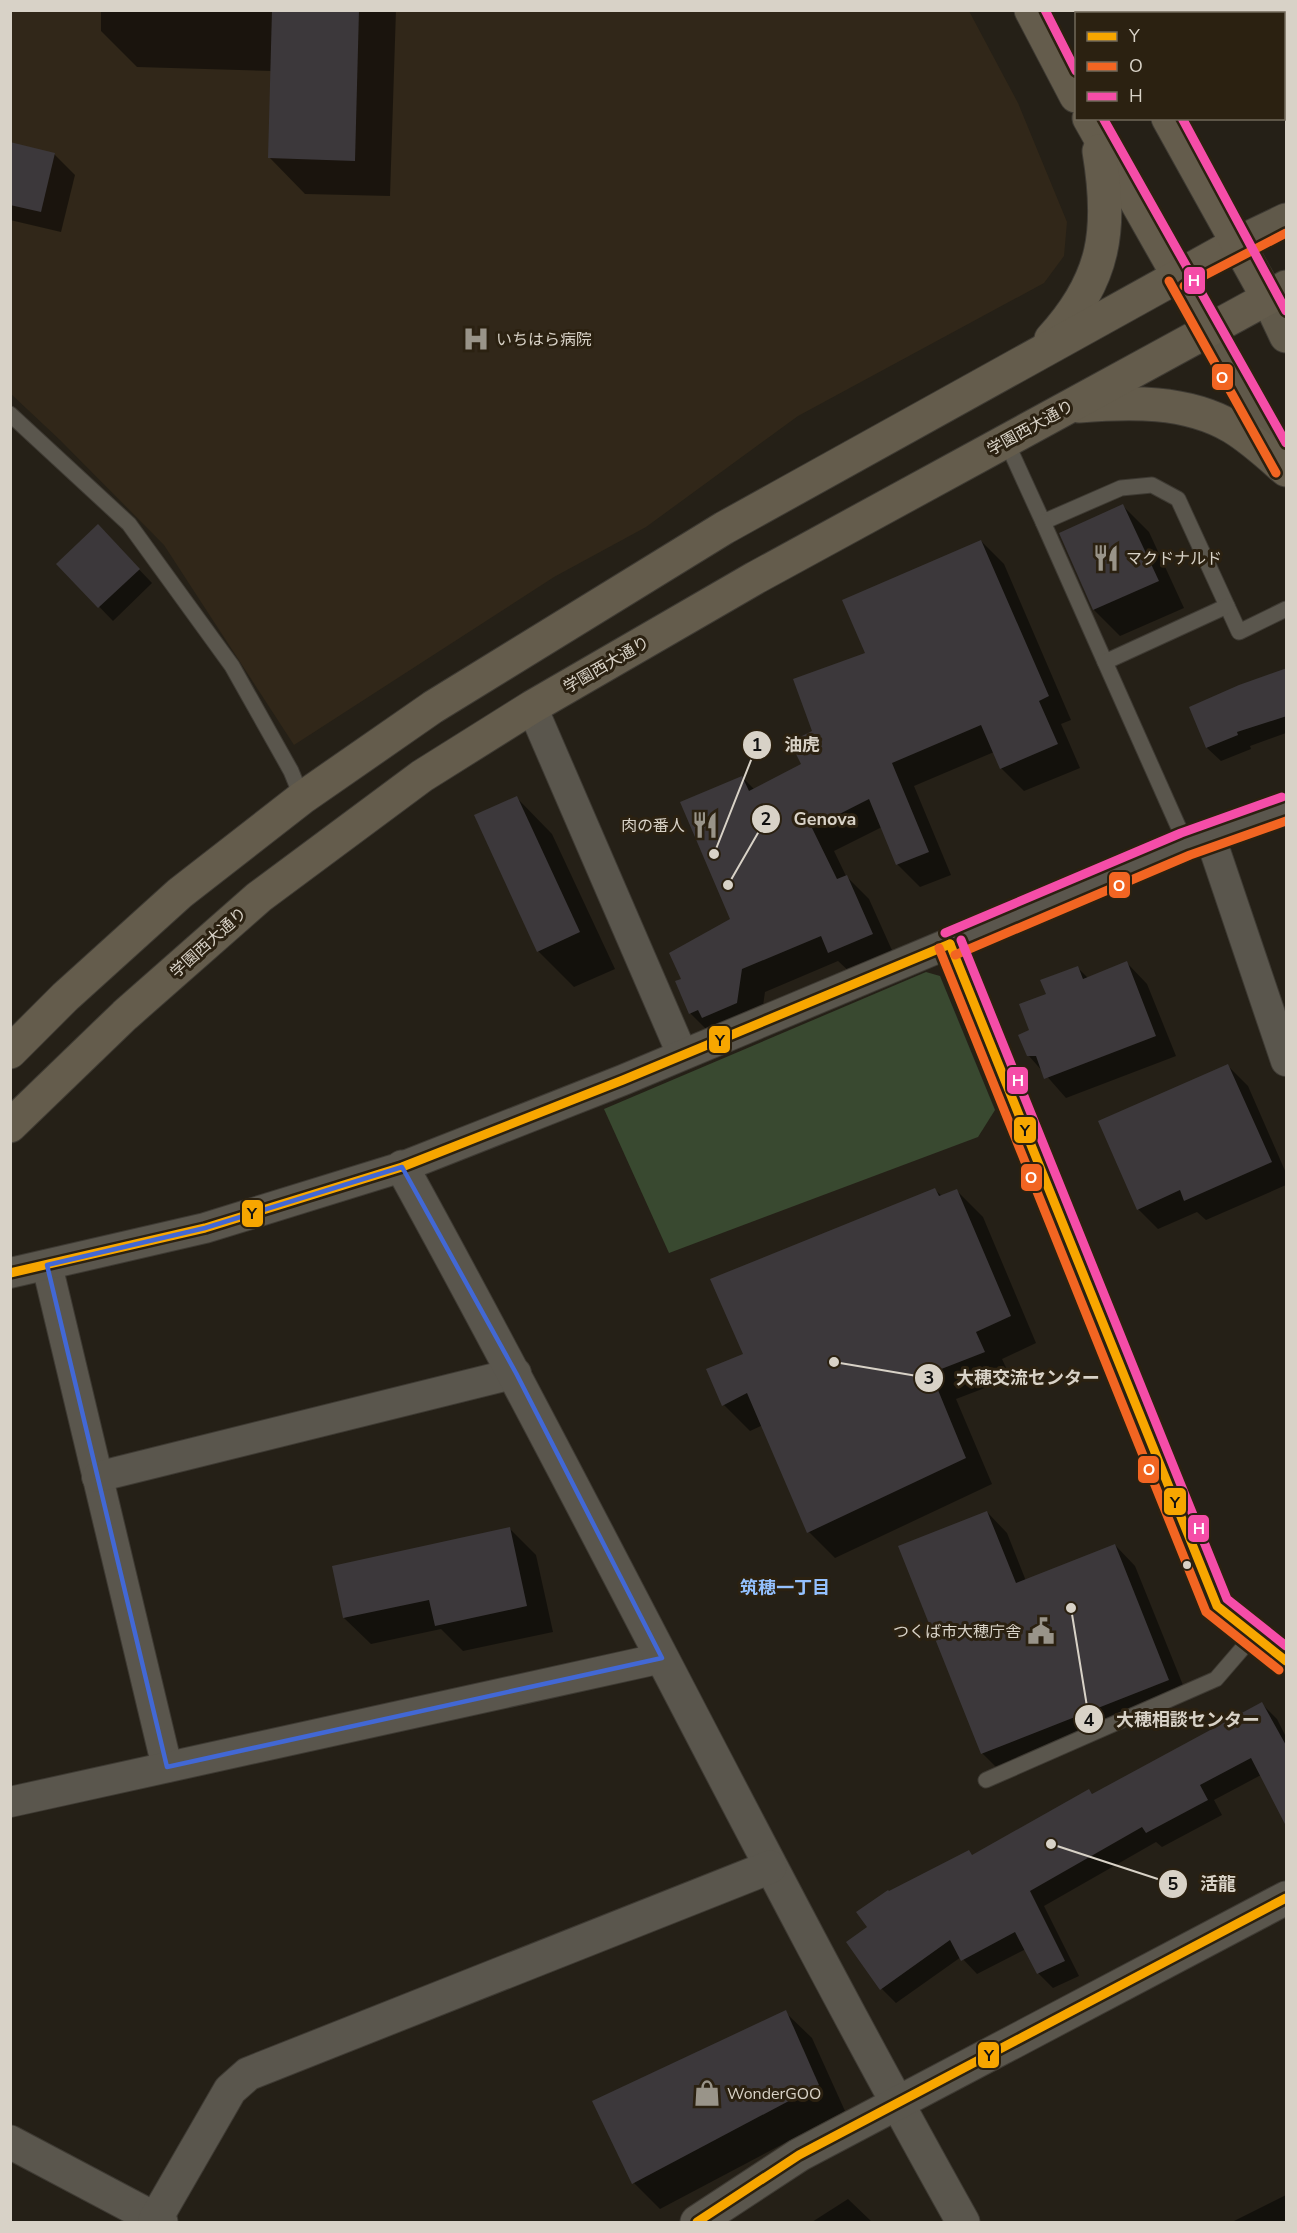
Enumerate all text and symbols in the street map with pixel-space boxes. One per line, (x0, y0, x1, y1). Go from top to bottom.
legend (1075, 12, 1285, 120)
text: Y (1128, 24, 1140, 48)
text: O (1129, 54, 1143, 78)
text: H (1129, 84, 1143, 108)
line badge: H (1183, 266, 1206, 295)
text: H (1188, 270, 1200, 292)
hospital icon: いちはら病院 (461, 324, 491, 354)
place label: いちはら病院 (496, 329, 592, 351)
line badge: O (1211, 363, 1234, 391)
text: O (1216, 367, 1228, 389)
street label: 学園西大通り (983, 395, 1078, 461)
restaurant icon: マクドナルド (1091, 543, 1121, 573)
place label: マクドナルド (1126, 548, 1222, 570)
street label: 学園西大通り (559, 631, 654, 698)
callout: 油虎 (742, 727, 832, 763)
text: 1 (752, 733, 762, 757)
text: 油虎 (784, 733, 820, 757)
callout: Genova (751, 801, 868, 837)
text: 2 (761, 807, 771, 831)
text: Genova (794, 807, 856, 831)
restaurant icon: 肉の番人 (690, 810, 720, 840)
place label: 肉の番人 (621, 815, 685, 837)
line badge: O (1108, 871, 1131, 899)
text: O (1113, 875, 1125, 897)
street label: 学園西大通り (166, 902, 252, 983)
line badge: Y (708, 1025, 731, 1054)
text: Y (714, 1030, 726, 1052)
line badge: H (1006, 1066, 1029, 1095)
text: H (1012, 1070, 1024, 1092)
line badge: Y (1013, 1116, 1037, 1144)
text: Y (1019, 1120, 1031, 1142)
line badge: O (1020, 1163, 1043, 1192)
text: O (1025, 1167, 1037, 1189)
line badge: Y (241, 1199, 264, 1228)
text: Y (246, 1203, 258, 1225)
callout: 大穂交流センター (914, 1360, 1112, 1396)
text: 3 (924, 1366, 934, 1390)
text: 大穂交流センター (956, 1366, 1100, 1390)
line badge: O (1137, 1455, 1160, 1484)
text: O (1143, 1459, 1155, 1481)
line badge: Y (1163, 1487, 1187, 1516)
text: Y (1169, 1492, 1181, 1514)
line badge: H (1187, 1514, 1210, 1543)
text: H (1193, 1518, 1205, 1540)
unlabelled marker (1181, 1559, 1193, 1571)
district label: 筑穂一丁目 (740, 1576, 830, 1600)
public building icon: つくば市大穂庁舎 (1026, 1616, 1056, 1646)
place label: つくば市大穂庁舎 (893, 1621, 1021, 1643)
callout: 大穂相談センター (1074, 1701, 1272, 1737)
text: 4 (1084, 1708, 1095, 1732)
text: 大穂相談センター (1116, 1708, 1260, 1732)
callout: 活龍 (1158, 1866, 1248, 1902)
text: 5 (1168, 1872, 1179, 1896)
text: 活龍 (1200, 1872, 1236, 1896)
line badge: Y (977, 2041, 1000, 2069)
text: Y (983, 2045, 995, 2067)
shop icon: WonderGOO (692, 2078, 722, 2108)
place label: WonderGOO (727, 2083, 821, 2105)

